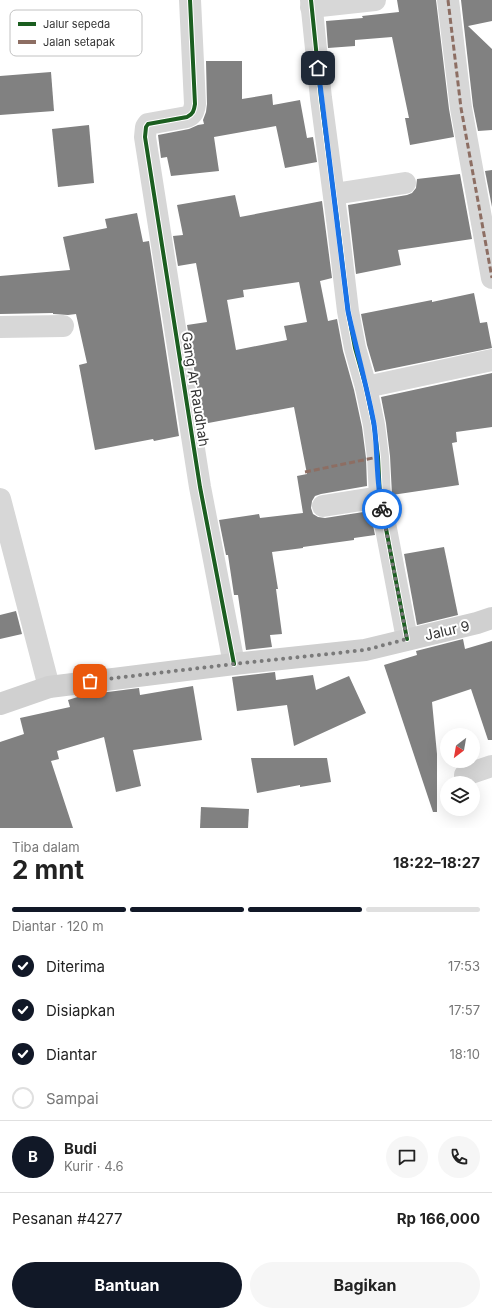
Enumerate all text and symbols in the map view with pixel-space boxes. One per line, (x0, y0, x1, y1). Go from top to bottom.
legend (10, 10, 142, 56)
text: Jalur sepeda (43, 17, 110, 31)
text: Jalan setapak (43, 35, 115, 49)
pin (301, 51, 335, 85)
icon: home (307, 57, 329, 79)
street label: Gang Ar Raudhah (179, 330, 213, 448)
courier (362, 489, 402, 529)
icon: bike (371, 498, 393, 520)
street label: Jalur 9 (423, 617, 471, 643)
pin (73, 664, 107, 698)
icon: bag (79, 670, 101, 692)
north arrow (440, 728, 480, 768)
map controls (440, 728, 480, 816)
button: layers (440, 776, 480, 816)
text: Tiba dalam (12, 839, 80, 855)
text: 18:22–18:27 (393, 853, 480, 872)
text: 2 mnt (12, 854, 84, 885)
text: Diantar · 120 m (12, 918, 104, 934)
icon: check (12, 955, 34, 977)
text: Diterima (46, 957, 105, 976)
text: 17:53 (448, 958, 480, 974)
icon: check (12, 999, 34, 1021)
text: Disiapkan (46, 1001, 115, 1020)
text: 17:57 (449, 1002, 480, 1018)
icon: check (12, 1043, 34, 1065)
text: Diantar (46, 1045, 97, 1064)
text: 18:10 (449, 1046, 480, 1062)
text: Sampai (46, 1089, 99, 1108)
button: chat (386, 1136, 428, 1178)
button: phone (438, 1136, 480, 1178)
text: Budi (64, 1139, 97, 1158)
text: B (28, 1147, 38, 1166)
text: Kurir · 4.6 (64, 1158, 124, 1174)
text: Pesanan #4277 (12, 1209, 123, 1228)
text: Rp 166,000 (397, 1209, 480, 1228)
button: Bantuan (12, 1262, 242, 1308)
button: Bagikan (250, 1262, 480, 1308)

